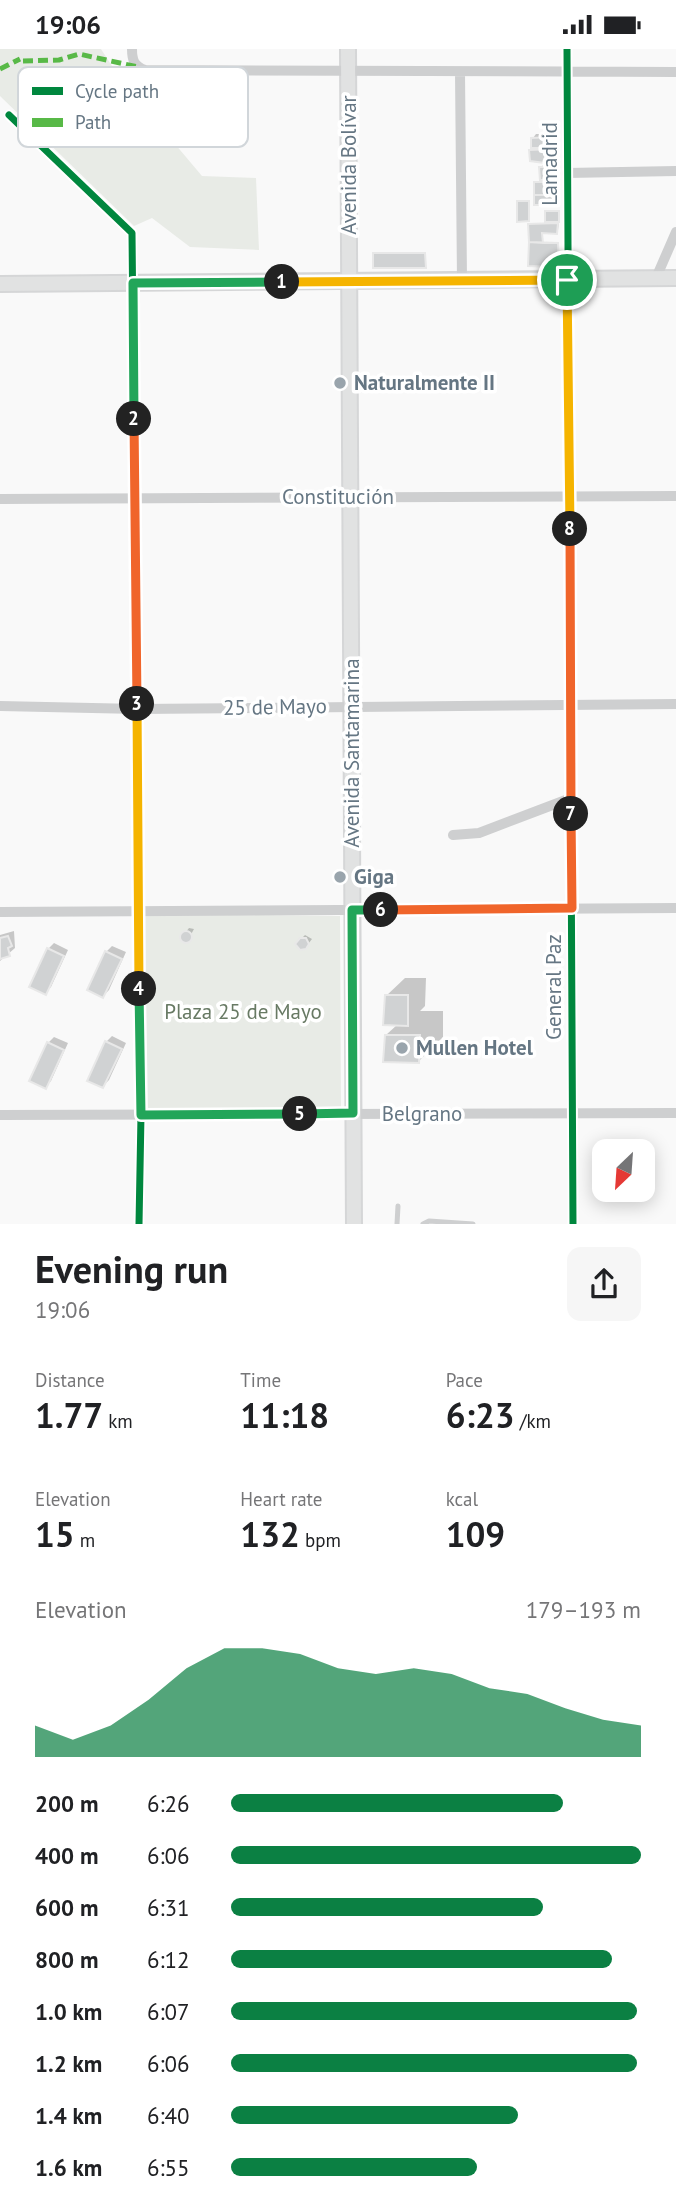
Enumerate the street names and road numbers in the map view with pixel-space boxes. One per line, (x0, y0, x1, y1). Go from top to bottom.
street label: Avenida Bolívar (335, 95, 362, 235)
street label: Lamadrid (536, 122, 563, 206)
street label: Constitución (282, 483, 394, 510)
street label: Avenida Santamarina (338, 658, 365, 848)
street label: 25 de Mayo (223, 692, 327, 721)
street label: General Paz (540, 934, 567, 1040)
street label: Belgrano (382, 1100, 462, 1127)

